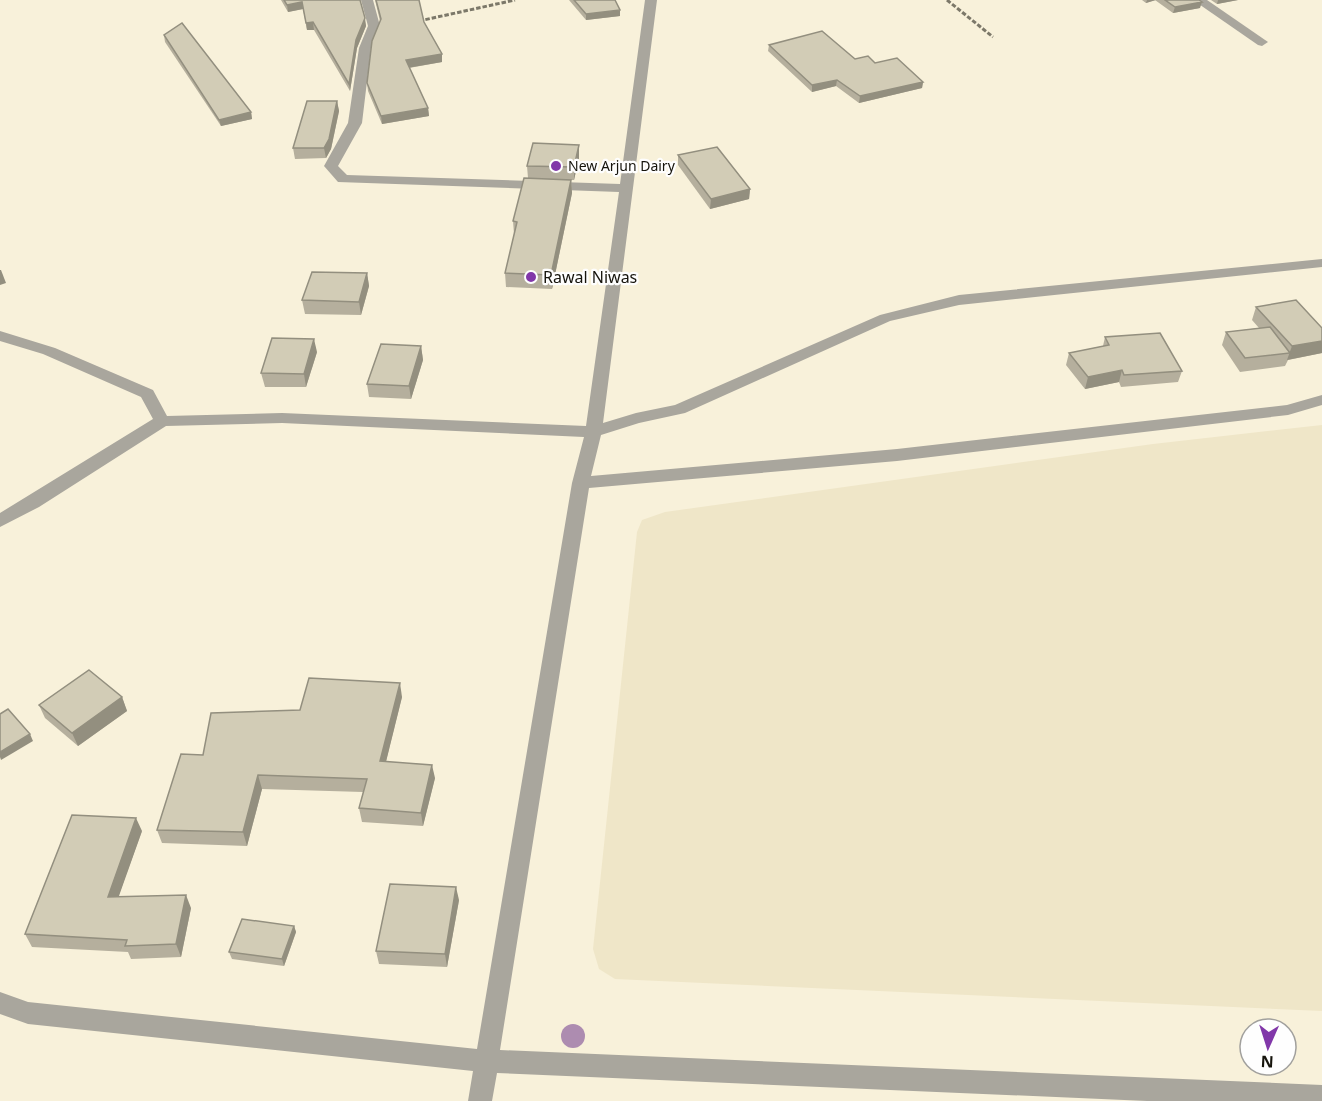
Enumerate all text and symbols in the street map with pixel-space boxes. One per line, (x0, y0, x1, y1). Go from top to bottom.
place label: New Arjun Dairy (568, 156, 676, 175)
marker: New Arjun Dairy (549, 159, 563, 173)
place label: Rawal Niwas (543, 266, 637, 288)
marker: Rawal Niwas (524, 270, 538, 284)
north arrow (1238, 1017, 1298, 1077)
text: N (1260, 1051, 1274, 1073)

